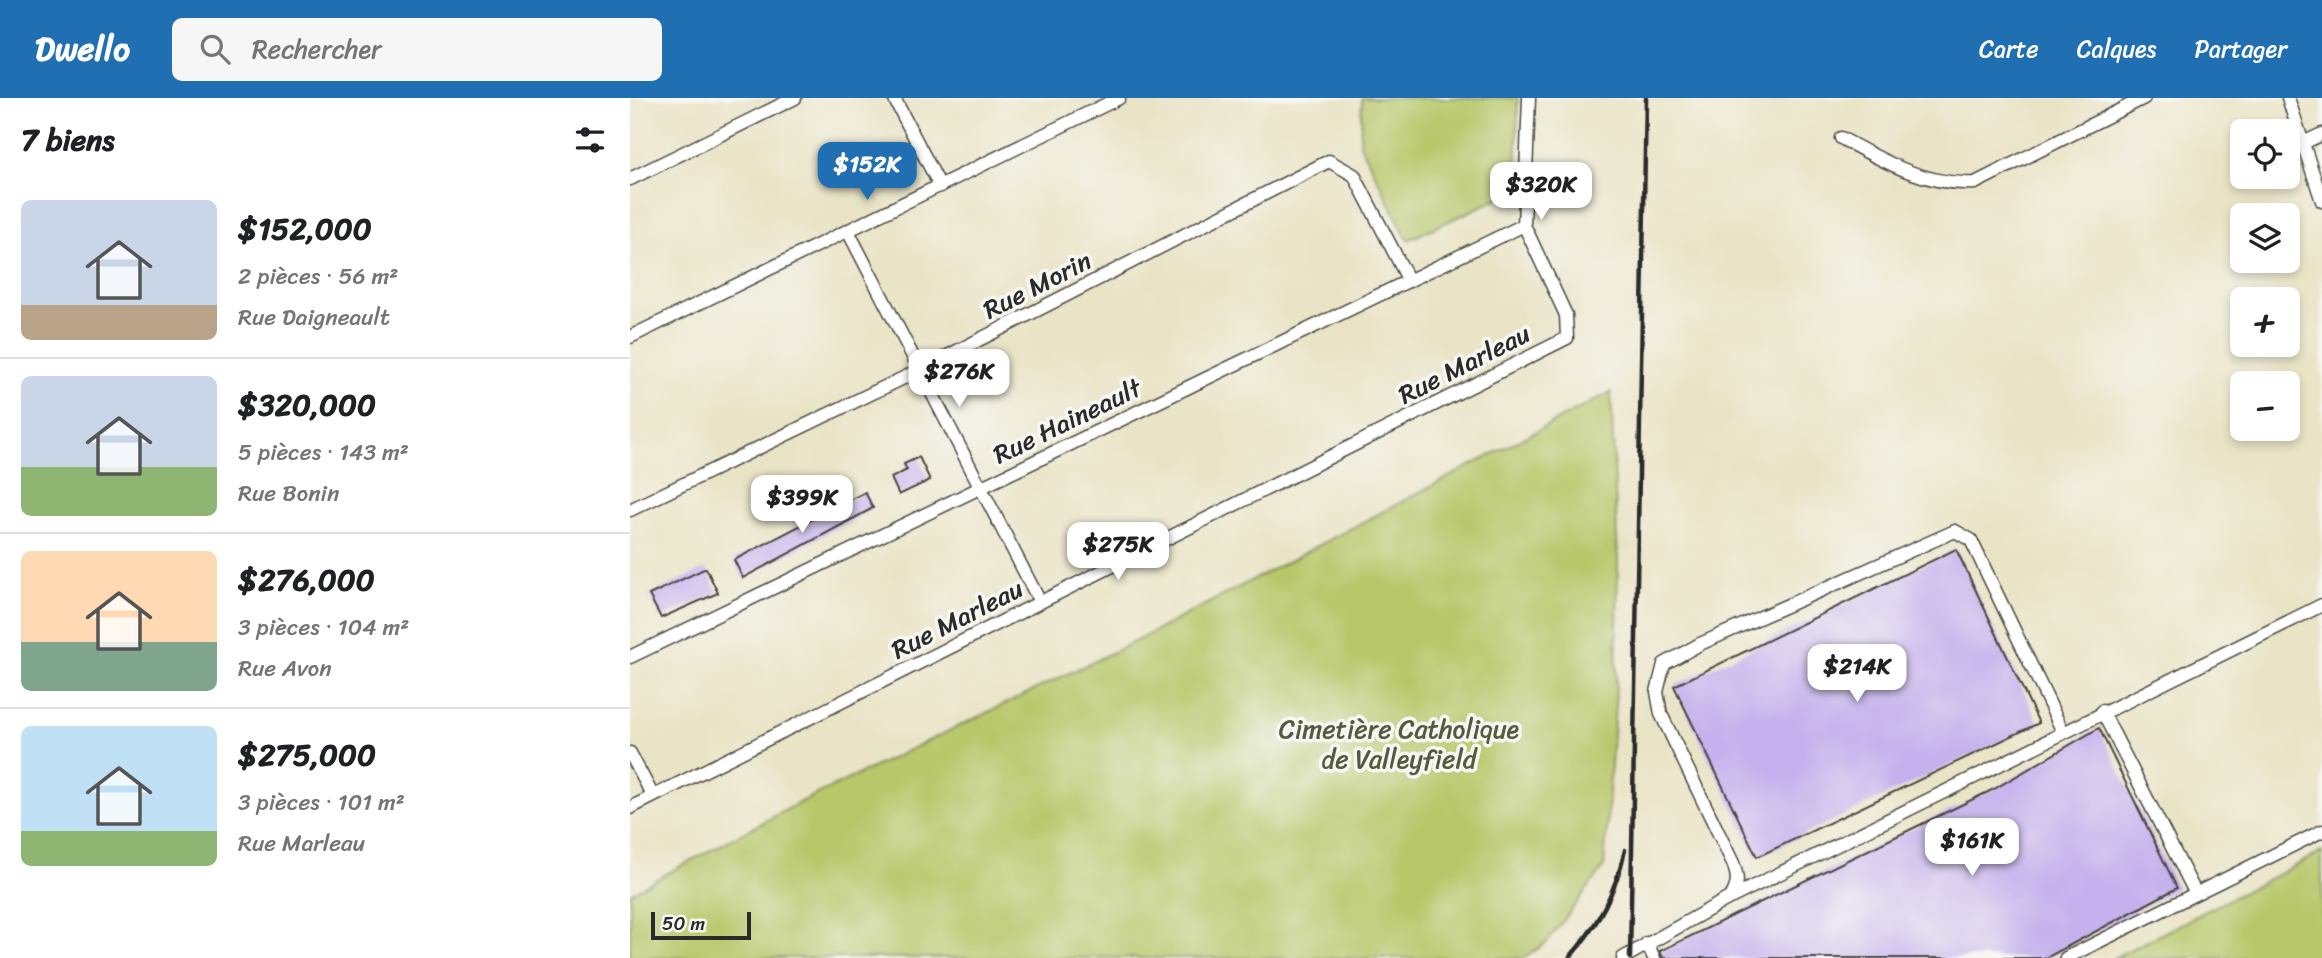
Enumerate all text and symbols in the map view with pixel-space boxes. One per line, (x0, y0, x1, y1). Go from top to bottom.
search box (172, 18, 662, 81)
text: Dwello (35, 20, 130, 78)
text: Rechercher (252, 26, 382, 72)
text: Carte (1979, 28, 2039, 70)
text: Calques (2077, 28, 2156, 70)
text: Partager (2194, 28, 2287, 70)
icon: search (196, 30, 234, 68)
text: 7 biens (21, 113, 115, 167)
map controls (2230, 119, 2300, 441)
button: locate (2230, 119, 2300, 189)
icon: filters (571, 121, 609, 159)
pin: $152K (818, 142, 916, 202)
text: $152K (834, 144, 900, 185)
pin: $320K (1492, 162, 1590, 222)
text: $320K (1506, 164, 1576, 205)
text: $152,000 (238, 202, 372, 256)
button: layers (2230, 203, 2300, 273)
icon: home (77, 228, 161, 312)
street label: Rue Morin (975, 238, 1099, 332)
text: 2 pièces · 56 m² (238, 256, 398, 297)
button: + (2230, 287, 2300, 357)
text: Rue Daigneault (238, 297, 390, 338)
street label: Rue Marleau (1390, 311, 1538, 417)
pin: $276K (910, 350, 1008, 409)
text: $276K (925, 351, 993, 392)
street label: Rue Haineault (985, 364, 1151, 477)
button: − (2230, 371, 2300, 441)
text: $320,000 (238, 378, 376, 432)
icon: home (77, 404, 161, 488)
text: 5 pièces · 143 m² (238, 432, 409, 473)
text: Rue Bonin (238, 473, 339, 514)
pin: $399K (753, 476, 851, 535)
text: $399K (767, 477, 837, 518)
pin: $275K (1069, 522, 1167, 582)
text: $275K (1083, 524, 1153, 565)
text: $276,000 (238, 553, 375, 607)
street label: Rue Marleau (883, 566, 1031, 672)
icon: home (77, 579, 161, 663)
text: 3 pièces · 104 m² (238, 607, 409, 648)
pin: $214K (1808, 644, 1906, 704)
text: $214K (1824, 646, 1890, 687)
text: Rue Avon (238, 648, 332, 689)
park label: Cimetière Catholique de Valleyfield (1279, 706, 1520, 782)
text: $275,000 (238, 728, 376, 782)
icon: home (77, 754, 161, 838)
text: 3 pièces · 101 m² (238, 782, 405, 823)
pin: $161K (1923, 818, 2021, 878)
text: $161K (1941, 820, 2003, 861)
text: Rue Marleau (238, 823, 365, 864)
text: 50 m (662, 907, 705, 940)
scale bar (651, 909, 751, 941)

